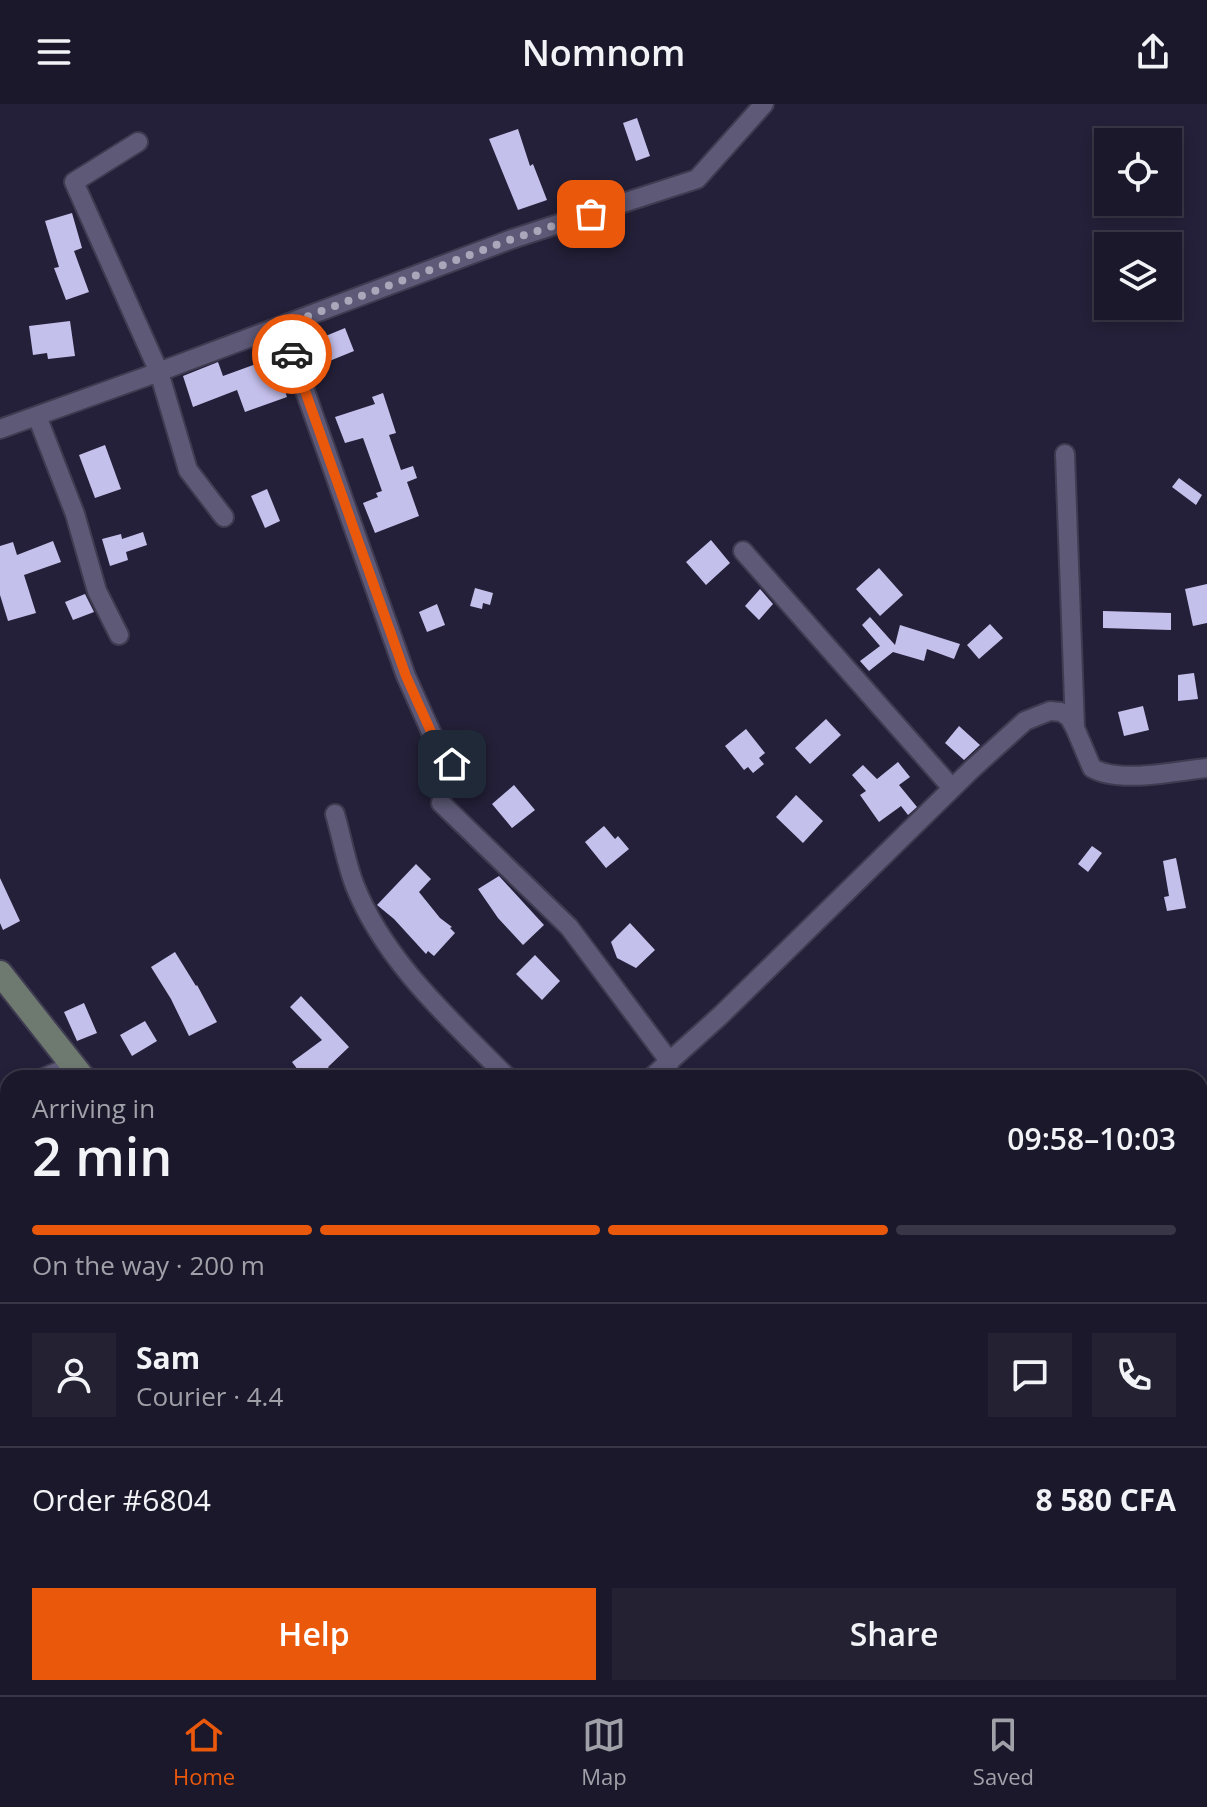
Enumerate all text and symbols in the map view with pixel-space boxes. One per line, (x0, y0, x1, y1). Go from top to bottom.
text: Nomnom (522, 28, 685, 77)
icon: menu (32, 30, 76, 74)
icon: share (1131, 30, 1175, 74)
map controls (1094, 128, 1182, 320)
button: locate (1094, 128, 1182, 216)
pin (557, 180, 625, 248)
icon: bag (569, 192, 613, 236)
button: layers (1094, 232, 1182, 320)
courier (252, 314, 332, 394)
icon: car (270, 332, 314, 376)
pin (418, 730, 486, 798)
icon: home (430, 742, 474, 786)
text: Arriving in (32, 1090, 155, 1126)
text: 09:58–10:03 (1007, 1118, 1176, 1159)
text: 2 min (32, 1120, 172, 1191)
text: On the way · 200 m (32, 1247, 265, 1283)
button: person (32, 1333, 116, 1417)
button: chat (988, 1333, 1072, 1417)
button: phone (1092, 1333, 1176, 1417)
text: Sam (136, 1337, 200, 1378)
text: Courier · 4.4 (136, 1378, 283, 1414)
text: Order #6804 (32, 1479, 211, 1520)
text: 8 580 CFA (1036, 1479, 1176, 1520)
button: Help (32, 1588, 596, 1680)
button: Share (612, 1588, 1176, 1680)
tab: Home (173, 1713, 235, 1791)
tab: Map (581, 1713, 627, 1791)
tab: Saved (973, 1713, 1034, 1791)

